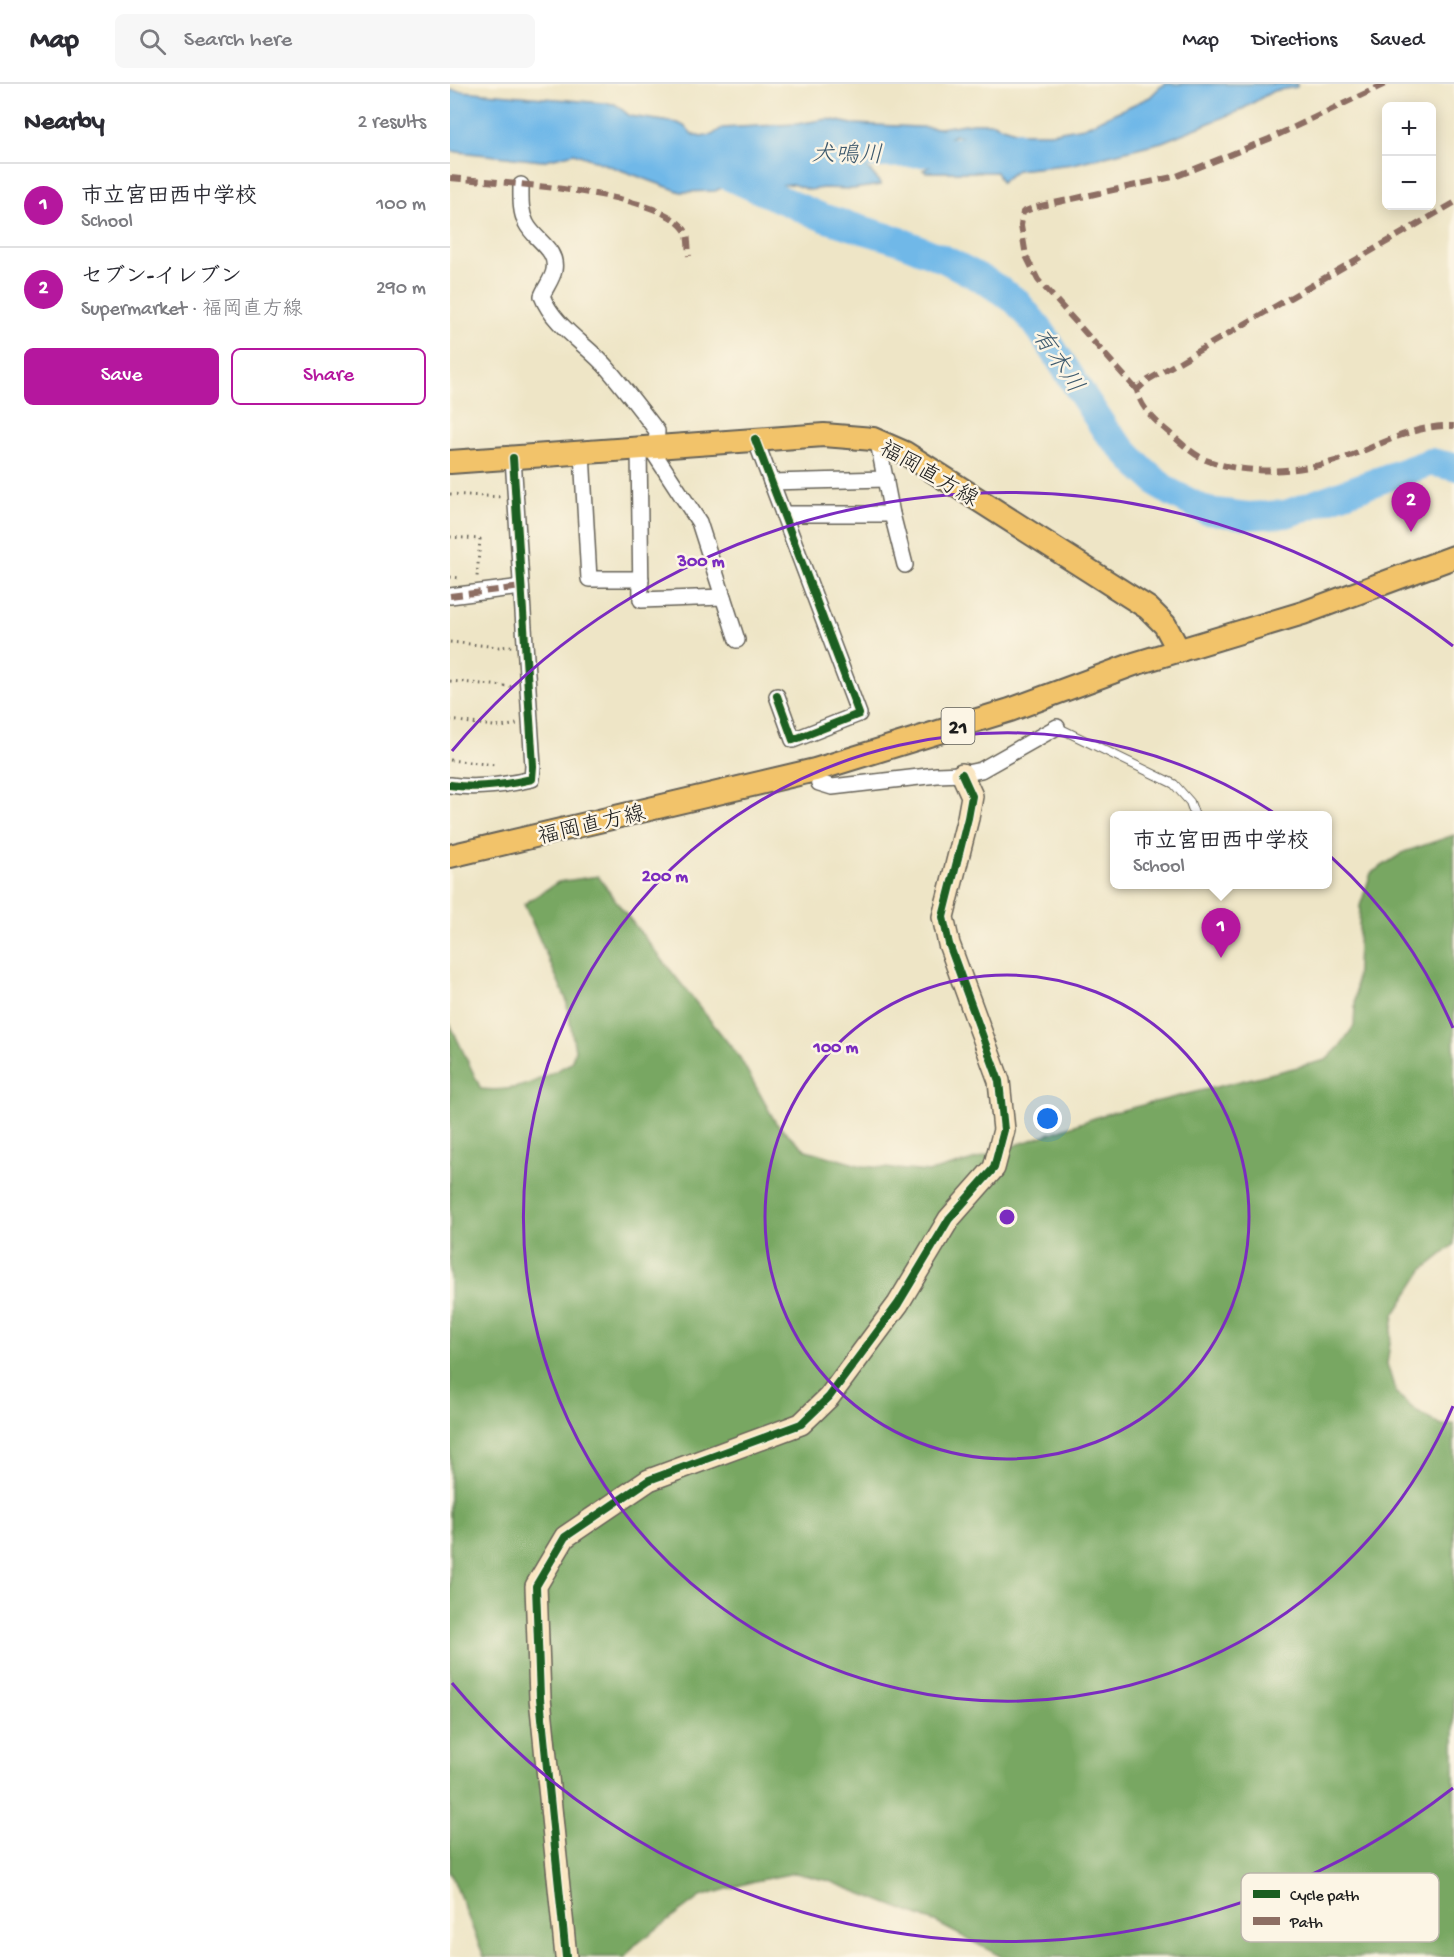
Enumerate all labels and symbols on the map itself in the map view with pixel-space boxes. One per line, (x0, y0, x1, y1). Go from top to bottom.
water label: 犬鳴川 (811, 140, 883, 172)
water label: 有木川 (1024, 323, 1089, 400)
street label: 福岡直方線 (874, 436, 983, 514)
pin: 2 (1392, 482, 1430, 532)
text: 300 m (677, 552, 725, 573)
road number: 21 (942, 708, 974, 744)
street label: 福岡直方線 (535, 801, 648, 852)
text: 200 m (642, 867, 688, 888)
pin: 1 (1202, 908, 1240, 958)
text: 100 m (813, 1038, 859, 1059)
your location (1033, 1104, 1062, 1133)
centre of rings (997, 1207, 1017, 1227)
legend (1241, 1873, 1439, 1942)
text: Cycle path (1290, 1888, 1360, 1907)
text: Path (1289, 1915, 1323, 1934)

